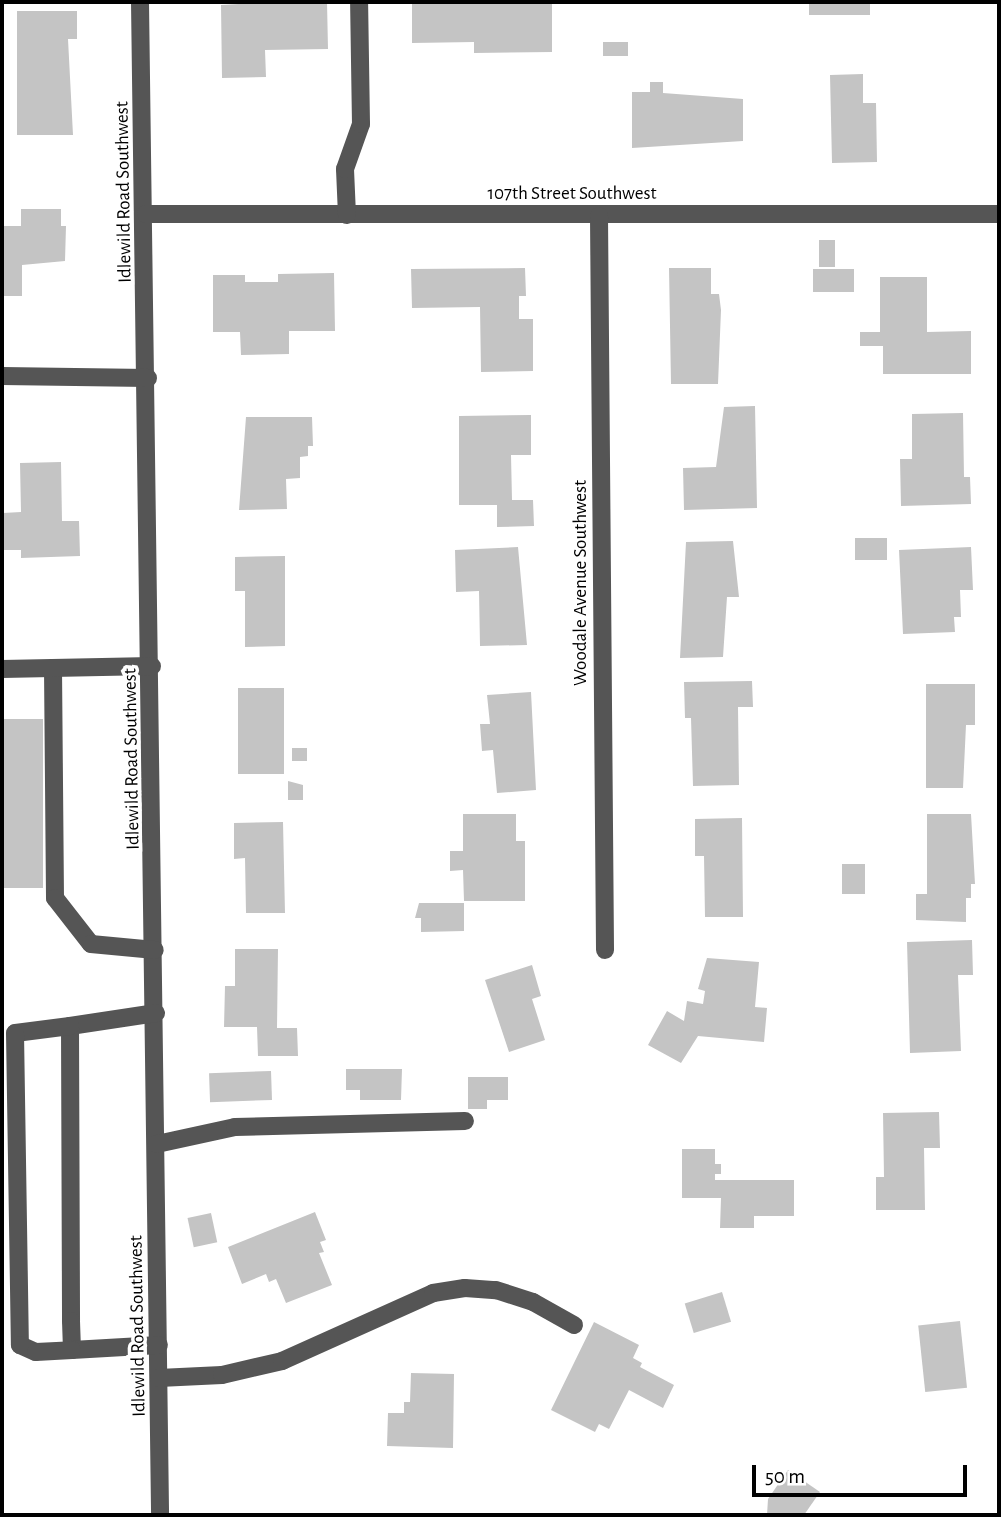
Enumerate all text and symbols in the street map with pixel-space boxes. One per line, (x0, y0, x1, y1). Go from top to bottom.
street label: Idlewild Road Southwest (111, 101, 137, 283)
street label: 107th Street Southwest (487, 183, 657, 205)
street label: Woodale Avenue Southwest (570, 480, 592, 686)
street label: Idlewild Road Southwest (119, 668, 145, 850)
street label: Idlewild Road Southwest (125, 1235, 151, 1417)
scale bar (756, 1450, 971, 1494)
text: 50 m (765, 1466, 805, 1487)

